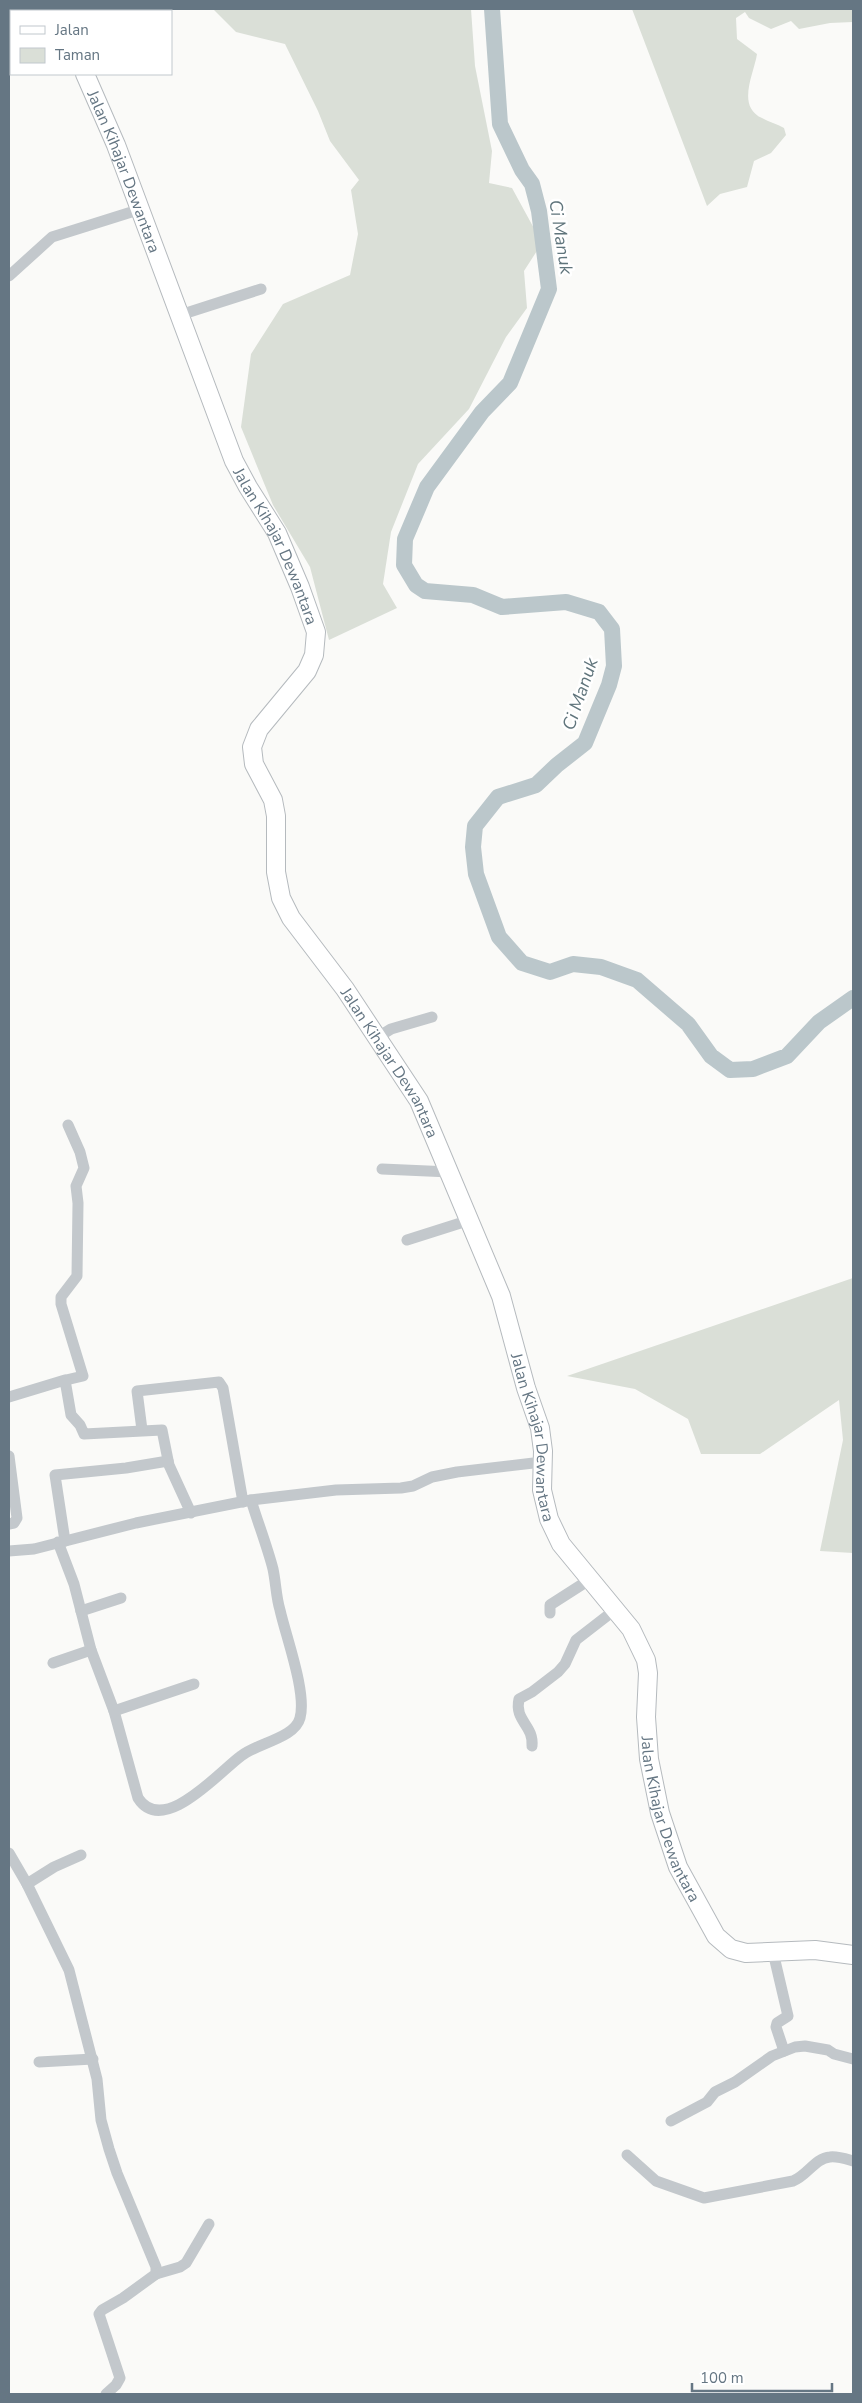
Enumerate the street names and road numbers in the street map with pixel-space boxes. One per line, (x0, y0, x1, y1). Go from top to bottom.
street label: Jalan Kihajar Dewantara (81, 86, 165, 256)
street label: Jalan Kihajar Dewantara (227, 463, 323, 628)
street label: Jalan Kihajar Dewantara (334, 983, 443, 1141)
street label: Jalan Kihajar Dewantara (505, 1350, 559, 1524)
street label: Jalan Kihajar Dewantara (635, 1734, 705, 1906)

